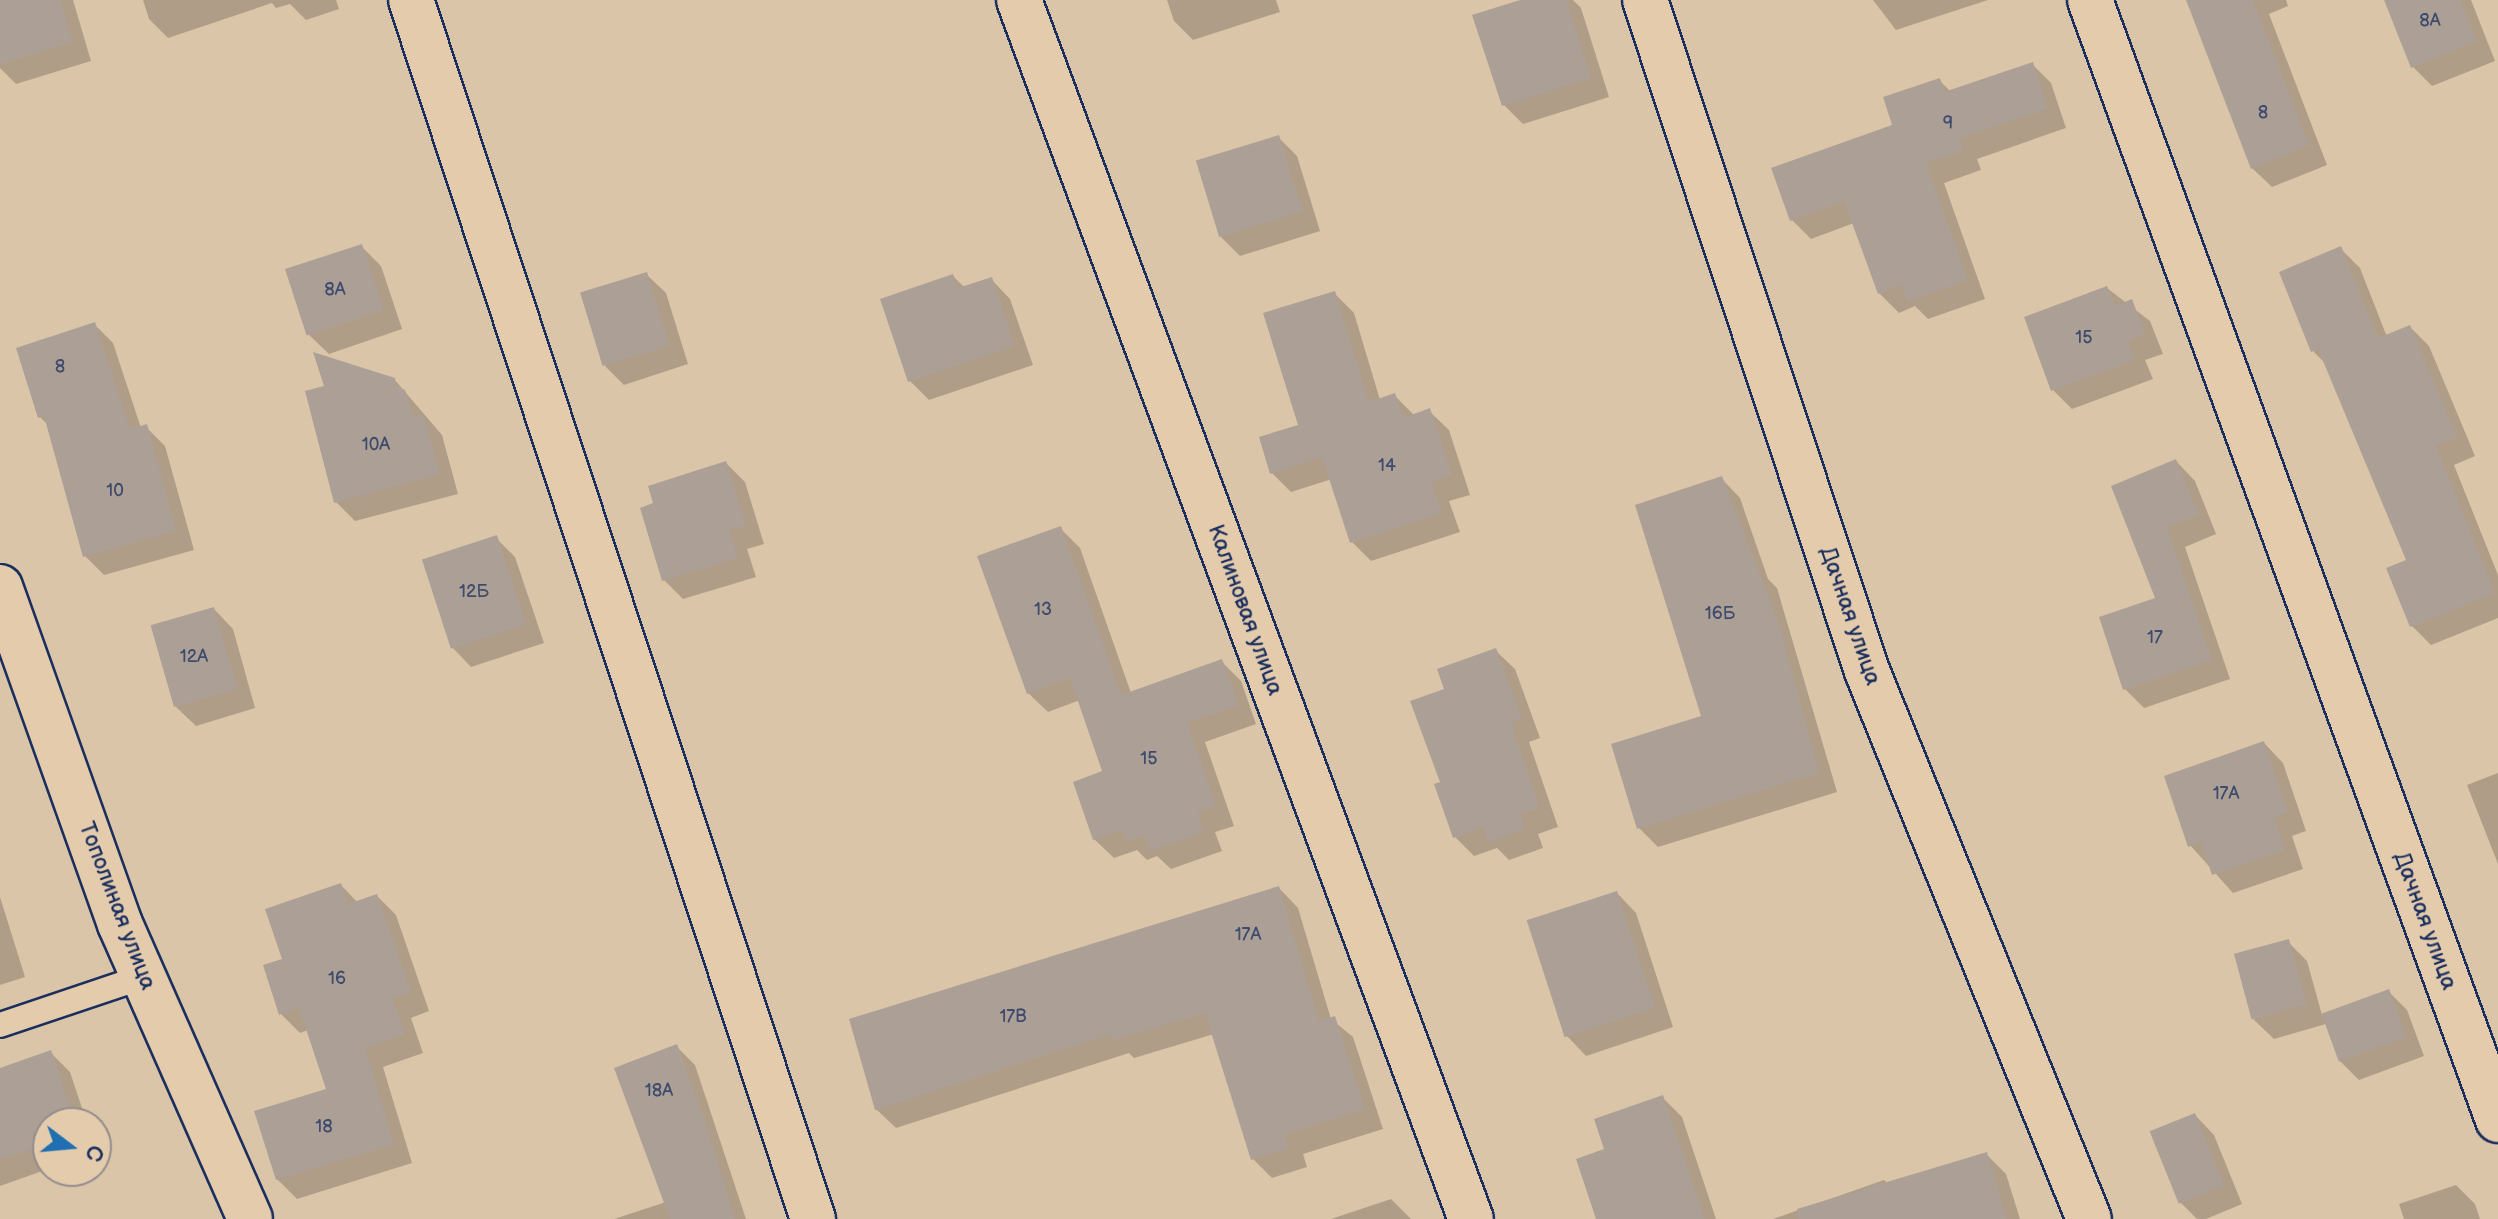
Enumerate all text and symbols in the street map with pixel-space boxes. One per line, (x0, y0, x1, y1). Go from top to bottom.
house number: 8А (2419, 10, 2441, 32)
house number: 8 (2258, 102, 2268, 124)
house number: 9 (1943, 113, 1953, 135)
house number: 8А (324, 279, 346, 301)
house number: 15 (2075, 327, 2093, 349)
house number: 8 (55, 356, 65, 378)
house number: 10А (362, 434, 390, 456)
house number: 14 (1378, 455, 1396, 477)
house number: 10 (106, 480, 124, 502)
street label: Калиновая улица (1202, 521, 1288, 699)
street label: Дачная улица (1814, 543, 1886, 689)
house number: 12Б (459, 581, 489, 603)
house number: 13 (1034, 599, 1052, 621)
house number: 16Б (1705, 603, 1735, 625)
house number: 17 (2147, 627, 2163, 649)
house number: 12А (180, 646, 208, 668)
house number: 15 (1140, 748, 1158, 770)
house number: 17А (2213, 783, 2239, 805)
street label: Тополиная улица (73, 818, 161, 994)
street label: Дачная улица (2388, 849, 2462, 993)
house number: 17А (1235, 924, 1261, 946)
house number: 16 (328, 968, 346, 990)
house number: 17В (999, 1006, 1027, 1028)
house number: 18А (645, 1080, 673, 1102)
north arrow (32, 1107, 112, 1187)
house number: 18 (315, 1116, 333, 1138)
text: С (79, 1142, 109, 1164)

